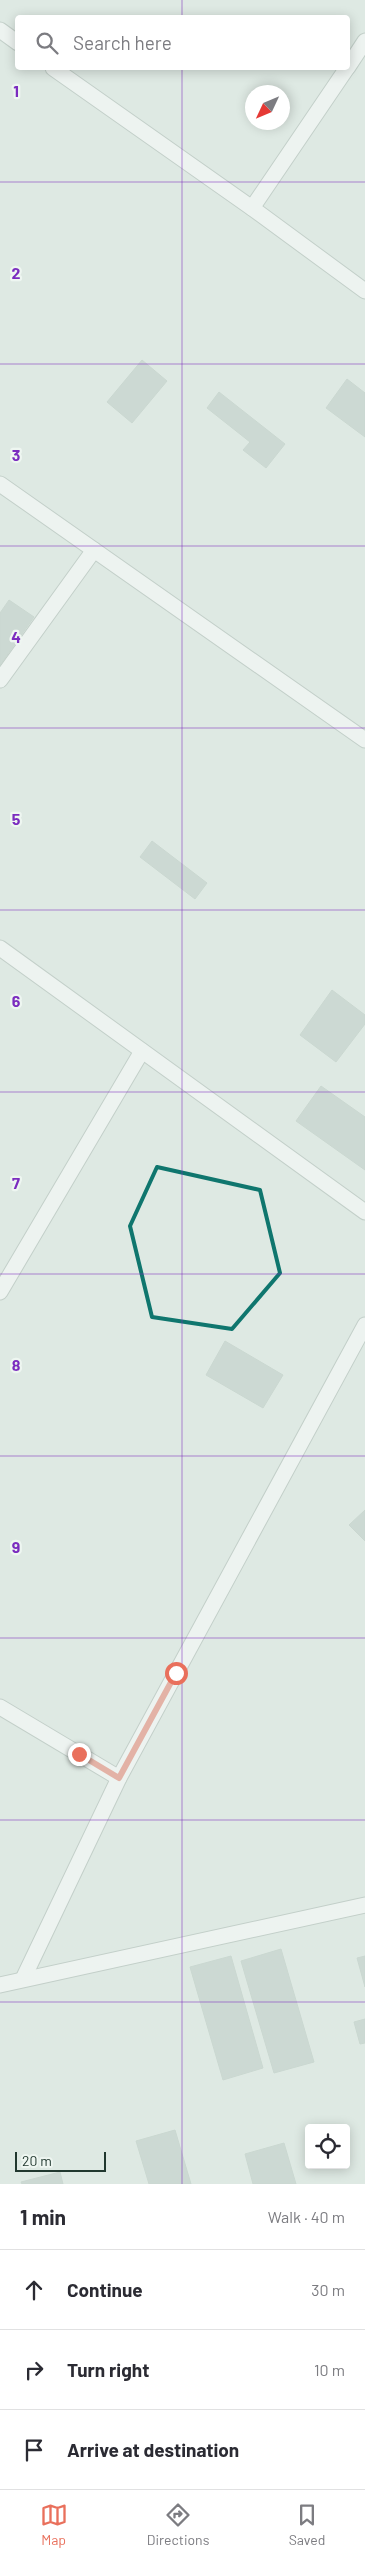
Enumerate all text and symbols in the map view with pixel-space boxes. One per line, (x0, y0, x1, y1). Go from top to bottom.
search box (15, 15, 350, 70)
icon: search (33, 29, 61, 57)
text: Search here (73, 31, 172, 54)
text: 1 (13, 81, 19, 100)
north arrow (245, 85, 290, 130)
text: 2 (12, 263, 21, 282)
text: 3 (12, 445, 20, 464)
text: 4 (11, 627, 21, 646)
text: 5 (12, 809, 21, 828)
text: 6 (12, 991, 21, 1010)
text: 7 (12, 1173, 20, 1192)
text: 8 (12, 1355, 21, 1374)
text: 9 (12, 1537, 20, 1556)
route start (165, 1662, 188, 1685)
route end (68, 1743, 91, 1766)
map controls (305, 2124, 350, 2169)
button: locate (305, 2124, 350, 2169)
scale bar (15, 2149, 106, 2172)
text: 20 m (22, 2152, 52, 2169)
text: 1 min (20, 2204, 66, 2229)
text: Walk · 40 m (268, 2207, 345, 2226)
icon: ahead (20, 2276, 48, 2304)
text: Continue (67, 2278, 143, 2301)
text: 30 m (311, 2280, 345, 2299)
icon: right (20, 2356, 48, 2384)
text: Turn right (67, 2358, 149, 2381)
text: 10 m (314, 2360, 345, 2379)
icon: arrive (20, 2436, 48, 2464)
text: Arrive at destination (67, 2438, 239, 2461)
tab: Map (40, 2501, 68, 2548)
tab: Directions (147, 2501, 209, 2548)
tab: Saved (289, 2501, 325, 2548)

